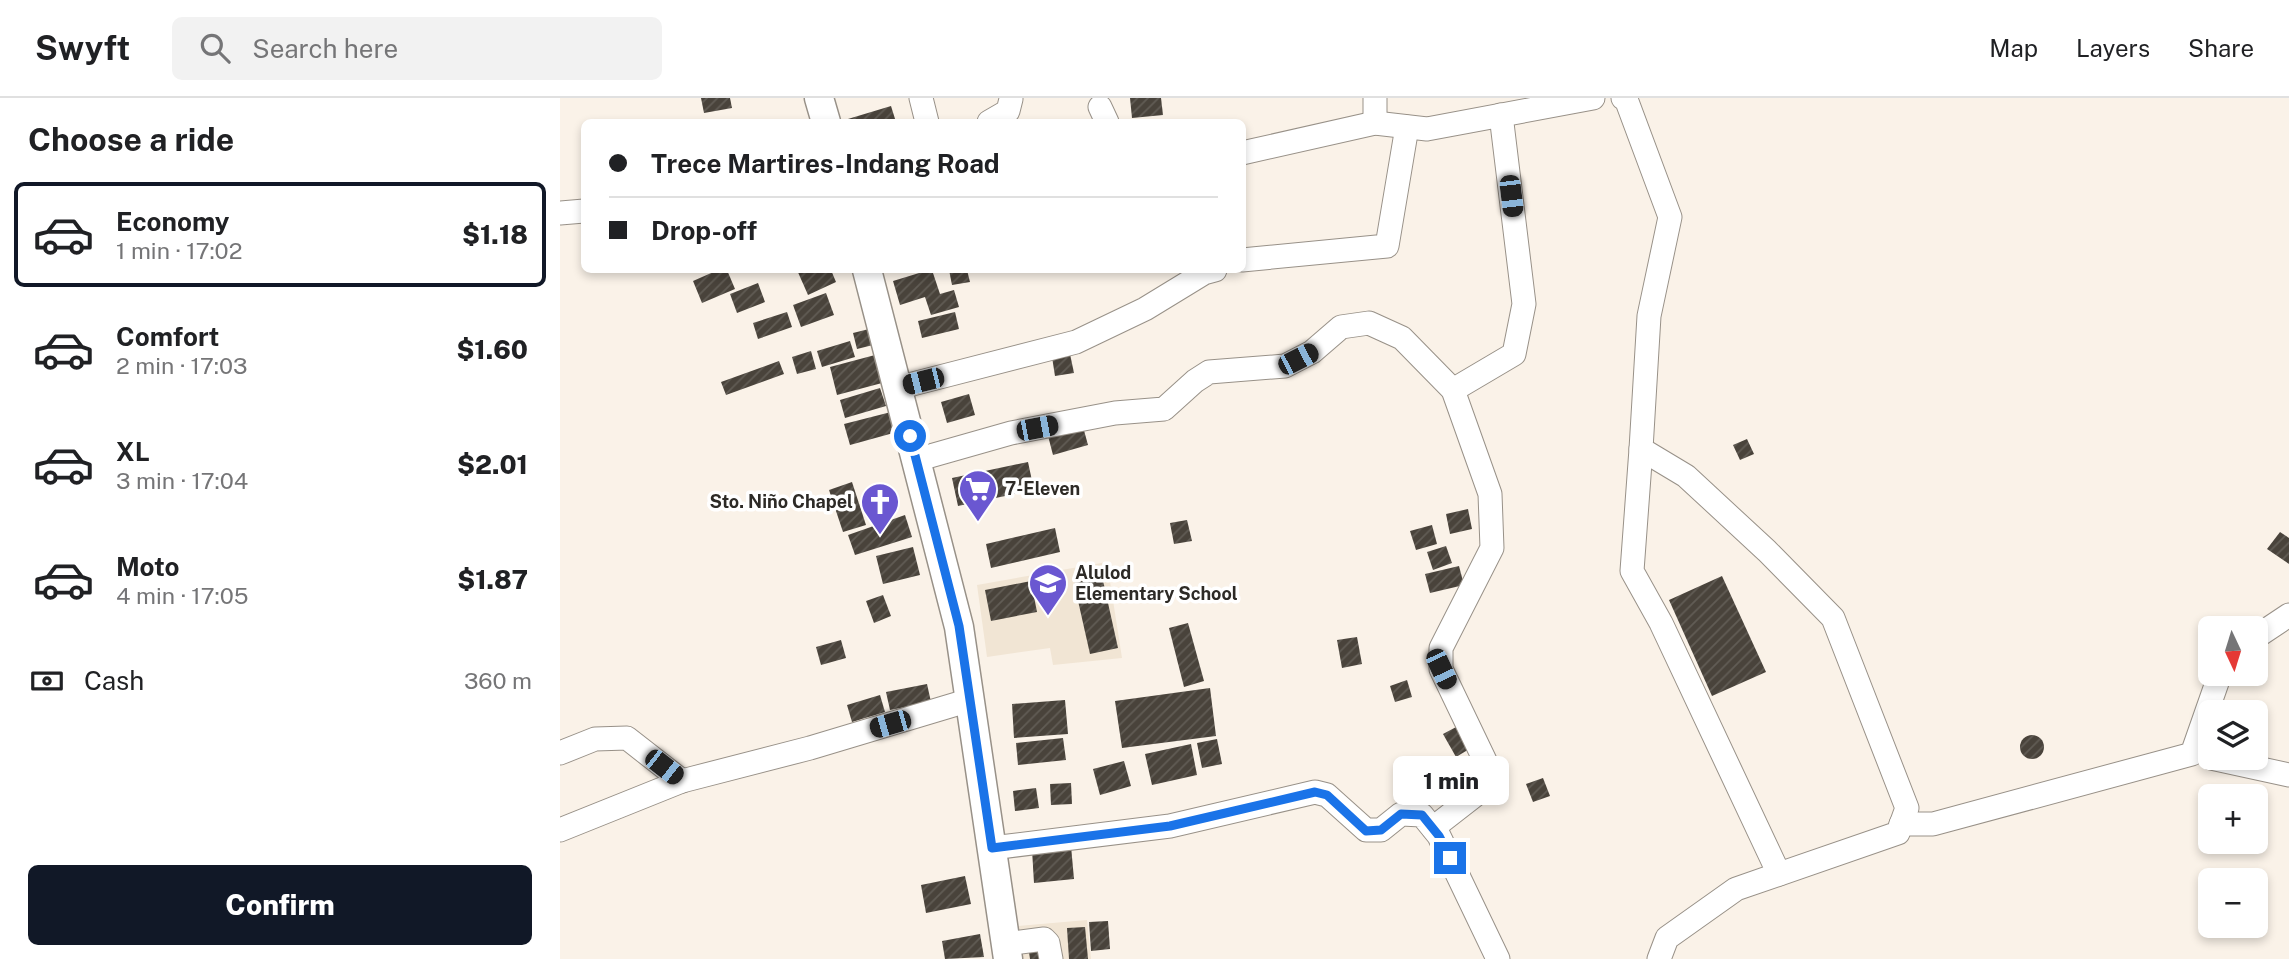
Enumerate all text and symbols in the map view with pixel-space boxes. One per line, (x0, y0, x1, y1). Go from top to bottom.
search box (172, 17, 662, 80)
text: Swyft (35, 29, 130, 67)
icon: search (196, 29, 234, 67)
text: Search here (252, 33, 398, 64)
text: Map (1989, 34, 2038, 62)
text: Layers (2076, 34, 2150, 62)
text: Share (2188, 34, 2254, 62)
text: Choose a ride (28, 121, 234, 158)
text: Trece Martires-Indang Road (651, 148, 1000, 179)
car (1499, 174, 1524, 218)
icon: car (32, 203, 95, 266)
text: Economy (116, 206, 229, 237)
text: Drop-off (651, 215, 757, 246)
text: $1.18 (462, 219, 528, 250)
text: 1 min · 17:02 (116, 237, 242, 264)
icon: car (32, 318, 95, 381)
text: Comfort (116, 321, 219, 352)
text: $1.60 (456, 334, 528, 365)
car (1275, 340, 1322, 378)
text: 2 min · 17:03 (116, 352, 247, 379)
car (901, 366, 946, 396)
car (1015, 414, 1060, 442)
route start (894, 420, 926, 452)
icon: car (32, 433, 95, 496)
text: XL (116, 436, 150, 467)
text: $2.01 (457, 449, 528, 480)
text: 3 min · 17:04 (116, 467, 248, 494)
supermarket icon: 7-Eleven (957, 468, 999, 523)
place label: 7-Eleven (1005, 478, 1080, 499)
church icon: Sto. Niño Chapel (859, 481, 901, 536)
place label: Sto. Niño Chapel (709, 491, 853, 512)
icon: car (32, 548, 95, 611)
text: Moto (116, 551, 179, 582)
school or university icon: Alulod Elementary School (1027, 562, 1069, 617)
place label: Alulod Elementary School (1075, 562, 1238, 604)
text: $1.87 (457, 564, 528, 595)
text: 4 min · 17:05 (116, 582, 249, 609)
north arrow (2198, 616, 2268, 686)
map controls (2198, 616, 2268, 938)
car (1423, 646, 1460, 692)
icon: cash (28, 662, 66, 700)
text: Cash (84, 665, 144, 696)
text: 360 m (464, 667, 532, 694)
button: layers (2198, 700, 2268, 770)
car (867, 708, 914, 740)
car (641, 746, 688, 788)
callout: 1 min (1392, 756, 1508, 806)
text: 1 min (1423, 767, 1479, 794)
button: + (2198, 784, 2268, 854)
route end (1434, 842, 1466, 874)
button: Confirm (28, 865, 532, 945)
button: − (2198, 868, 2268, 938)

